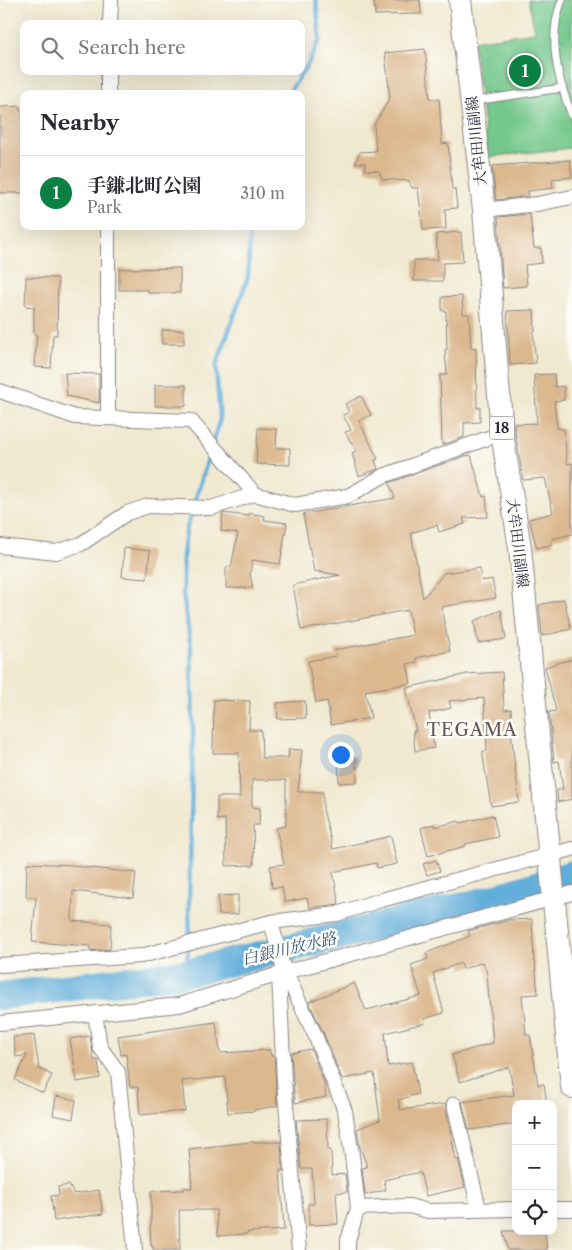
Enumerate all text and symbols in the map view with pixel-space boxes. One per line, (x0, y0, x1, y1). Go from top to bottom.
search box (20, 20, 305, 75)
icon: search (38, 34, 66, 62)
text: Search here (78, 36, 186, 59)
pin: 1 (509, 52, 541, 90)
street label: 大牟田川副線 (462, 95, 490, 187)
text: Nearby (40, 110, 119, 135)
text: 手鎌北町公園 (87, 174, 201, 197)
text: 1 (52, 183, 60, 203)
text: 310 m (240, 183, 285, 203)
text: Park (87, 197, 122, 217)
road number: 18 (490, 416, 514, 439)
street label: 大牟田川副線 (503, 497, 533, 589)
district label: TEGAMA (427, 719, 517, 741)
your location (328, 742, 354, 768)
water label: 白銀川放水路 (240, 927, 339, 969)
map controls (512, 1100, 557, 1235)
button: + (512, 1100, 557, 1145)
button: − (512, 1145, 557, 1190)
button: locate (512, 1190, 557, 1235)

